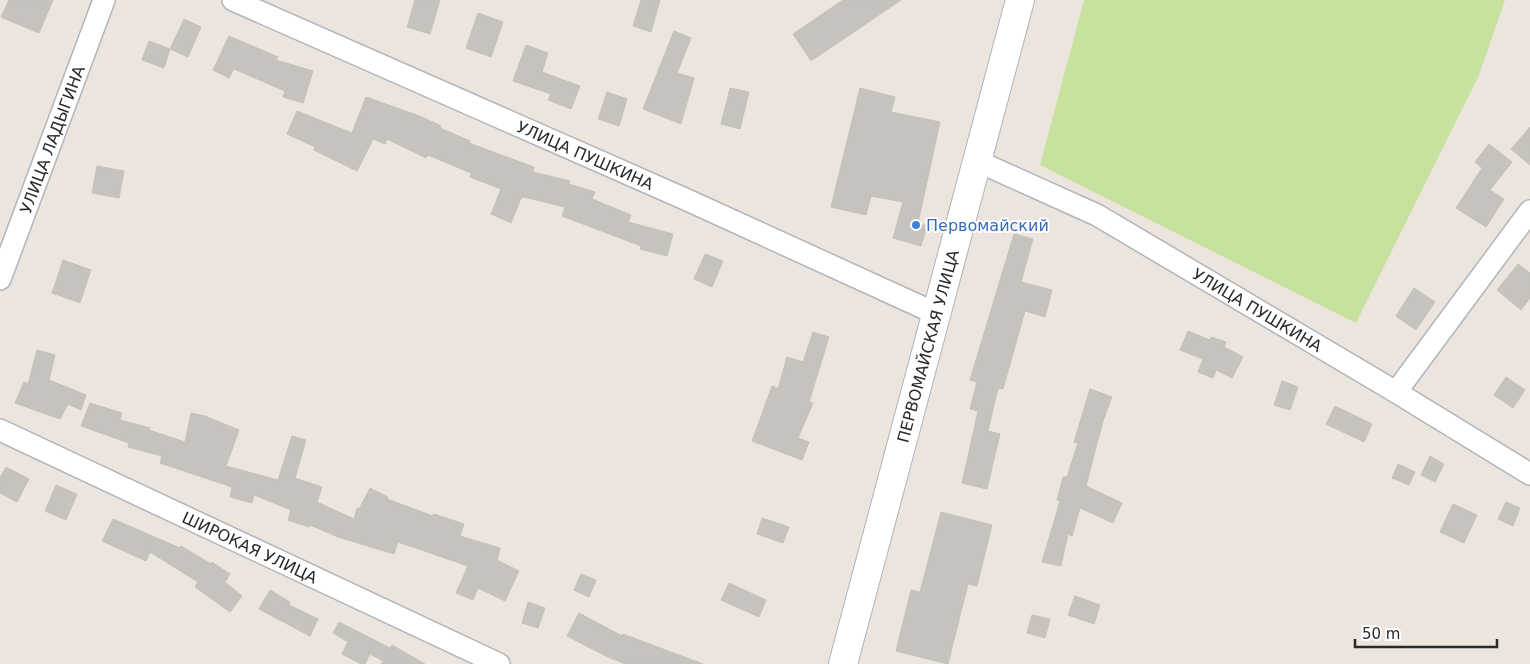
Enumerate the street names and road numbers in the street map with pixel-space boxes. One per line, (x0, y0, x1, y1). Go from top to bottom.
street label: УЛИЦА ЛАДЫГИНА (16, 63, 89, 216)
street label: УЛИЦА ПУШКИНА (514, 117, 656, 194)
street label: ПЕРВОМАЙСКАЯ УЛИЦА (893, 248, 963, 445)
street label: УЛИЦА ПУШКИНА (1189, 265, 1325, 356)
street label: ШИРОКАЯ УЛИЦА (179, 508, 320, 587)

